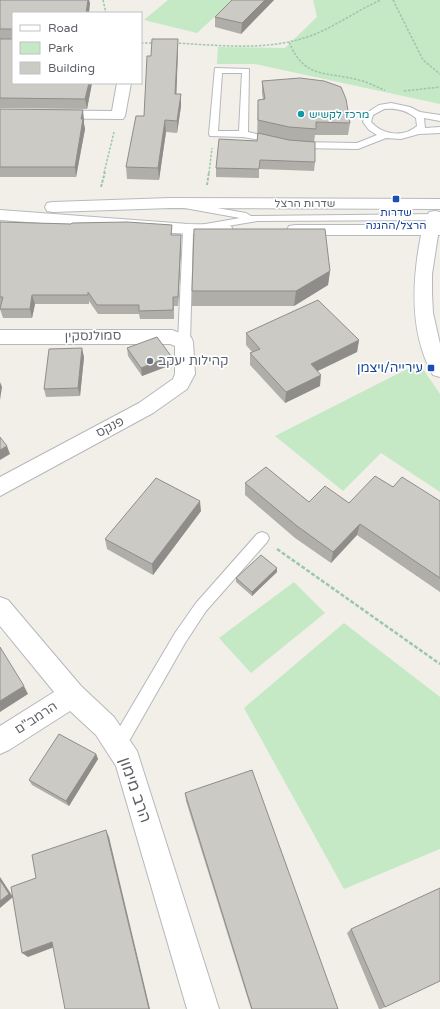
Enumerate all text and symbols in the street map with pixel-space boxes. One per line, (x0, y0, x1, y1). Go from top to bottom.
legend (12, 12, 142, 84)
text: Road (48, 21, 78, 35)
text: Park (48, 41, 74, 55)
text: Building (48, 61, 95, 75)
place label: מרכז לקשיש (309, 108, 369, 121)
marker: מרכז לקשיש (296, 109, 306, 119)
marker: שדרות הרצל/ההגנה (391, 194, 401, 204)
street label: שדרות הרצל (275, 197, 335, 210)
place label: שדרות הרצל/ההגנה (365, 206, 427, 232)
street label: סמולנסקין (65, 328, 121, 344)
place label: קהילות יעקב (158, 353, 228, 369)
marker: קהילות יעקב (145, 356, 155, 366)
place label: עירייה/ויצמן (357, 360, 423, 376)
marker: עירייה/ויצמן (426, 363, 436, 373)
street label: פנקס (93, 413, 127, 441)
street label: הרמב"ם (12, 698, 60, 738)
street label: הרב מימון (114, 755, 156, 825)

